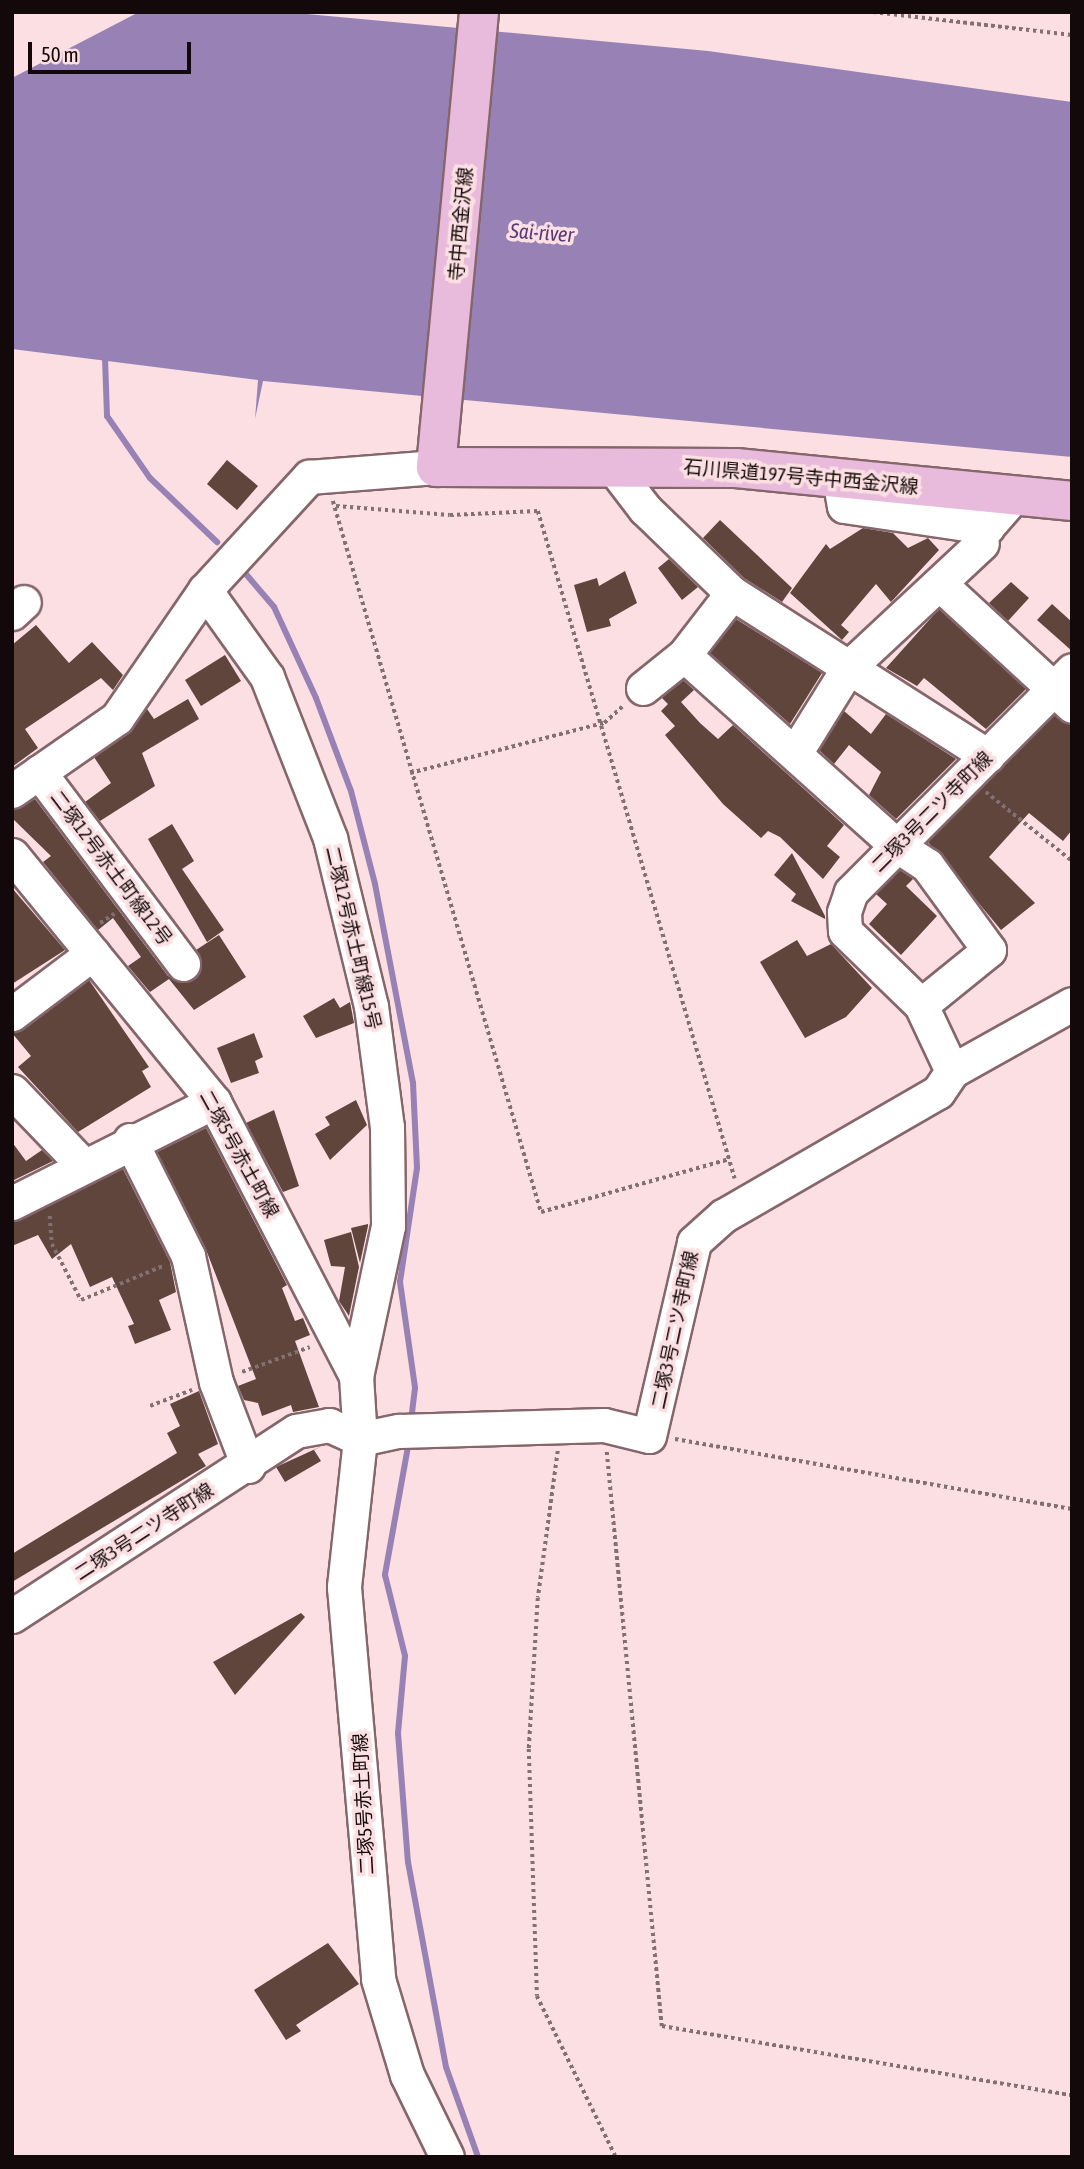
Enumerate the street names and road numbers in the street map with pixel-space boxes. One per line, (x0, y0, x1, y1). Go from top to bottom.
street label: 寺中西金沢線 (445, 166, 477, 282)
street label: 石川県道197号寺中西金沢線 (683, 455, 919, 499)
street label: 二塚3号二ツ寺町線 (867, 747, 997, 877)
street label: 二塚12号赤土町線12号 (45, 786, 177, 950)
street label: 二塚12号赤土町線15号 (321, 844, 385, 1032)
street label: 二塚5号赤土町線 (195, 1086, 283, 1222)
street label: 二塚3号二ツ寺町線 (647, 1249, 703, 1411)
street label: 二塚3号二ツ寺町線 (70, 1479, 218, 1585)
street label: 二塚5号赤土町線 (349, 1733, 379, 1875)

